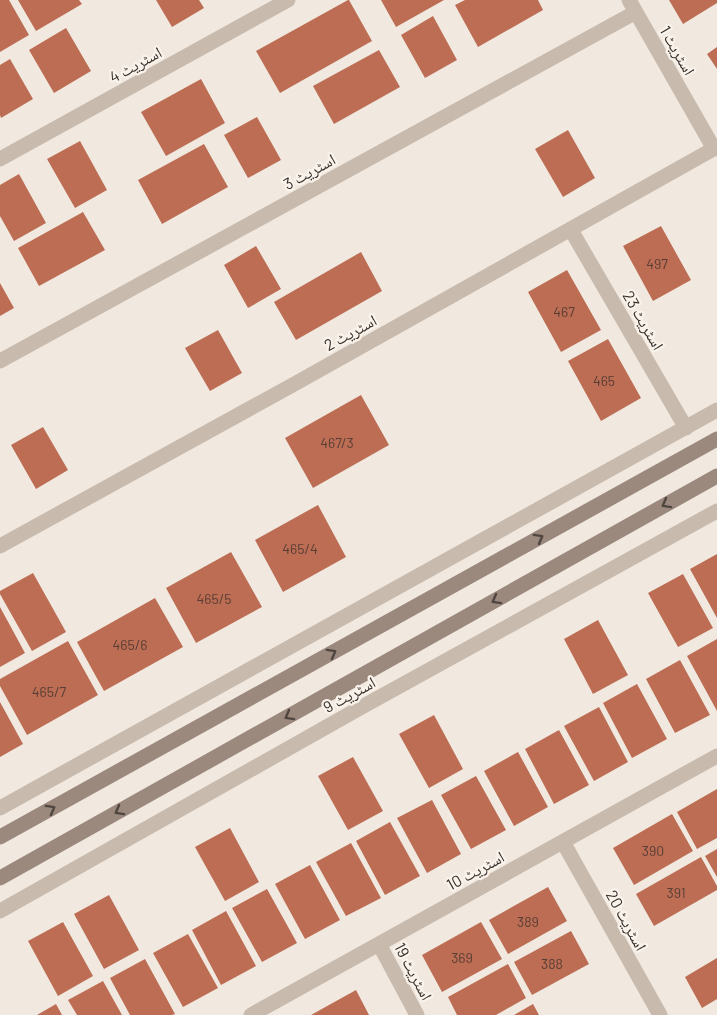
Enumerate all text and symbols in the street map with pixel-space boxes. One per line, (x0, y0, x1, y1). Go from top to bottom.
street label: اسٹریٹ 1 (655, 22, 700, 79)
street label: اسٹریٹ 4 (105, 42, 165, 87)
street label: اسٹریٹ 3 (280, 149, 339, 194)
house number: 497 (646, 255, 668, 272)
street label: اسٹریٹ 23 (619, 287, 668, 353)
house number: 467 (553, 303, 575, 320)
street label: اسٹریٹ 2 (321, 310, 380, 355)
house number: 465 (593, 372, 615, 389)
house number: 467/3 (320, 434, 354, 451)
one-way arrow (662, 497, 672, 508)
one-way arrow (533, 534, 543, 545)
house number: 465/4 (282, 540, 318, 557)
house number: 465/5 (197, 590, 231, 607)
one-way arrow (492, 593, 502, 604)
house number: 465/6 (113, 636, 147, 653)
one-way arrow (325, 649, 336, 660)
street label: اسٹریٹ 9 (320, 672, 379, 717)
house number: 465/7 (32, 683, 67, 700)
one-way arrow (285, 709, 295, 720)
one-way arrow (115, 804, 125, 815)
one-way arrow (45, 805, 55, 816)
house number: 390 (642, 842, 664, 859)
street label: اسٹریٹ 10 (443, 846, 508, 894)
house number: 391 (666, 884, 686, 901)
street label: اسٹریٹ 20 (602, 887, 651, 954)
house number: 389 (517, 913, 539, 930)
street label: اسٹریٹ 19 (390, 939, 437, 1003)
house number: 369 (451, 949, 473, 966)
house number: 388 (541, 955, 563, 972)

